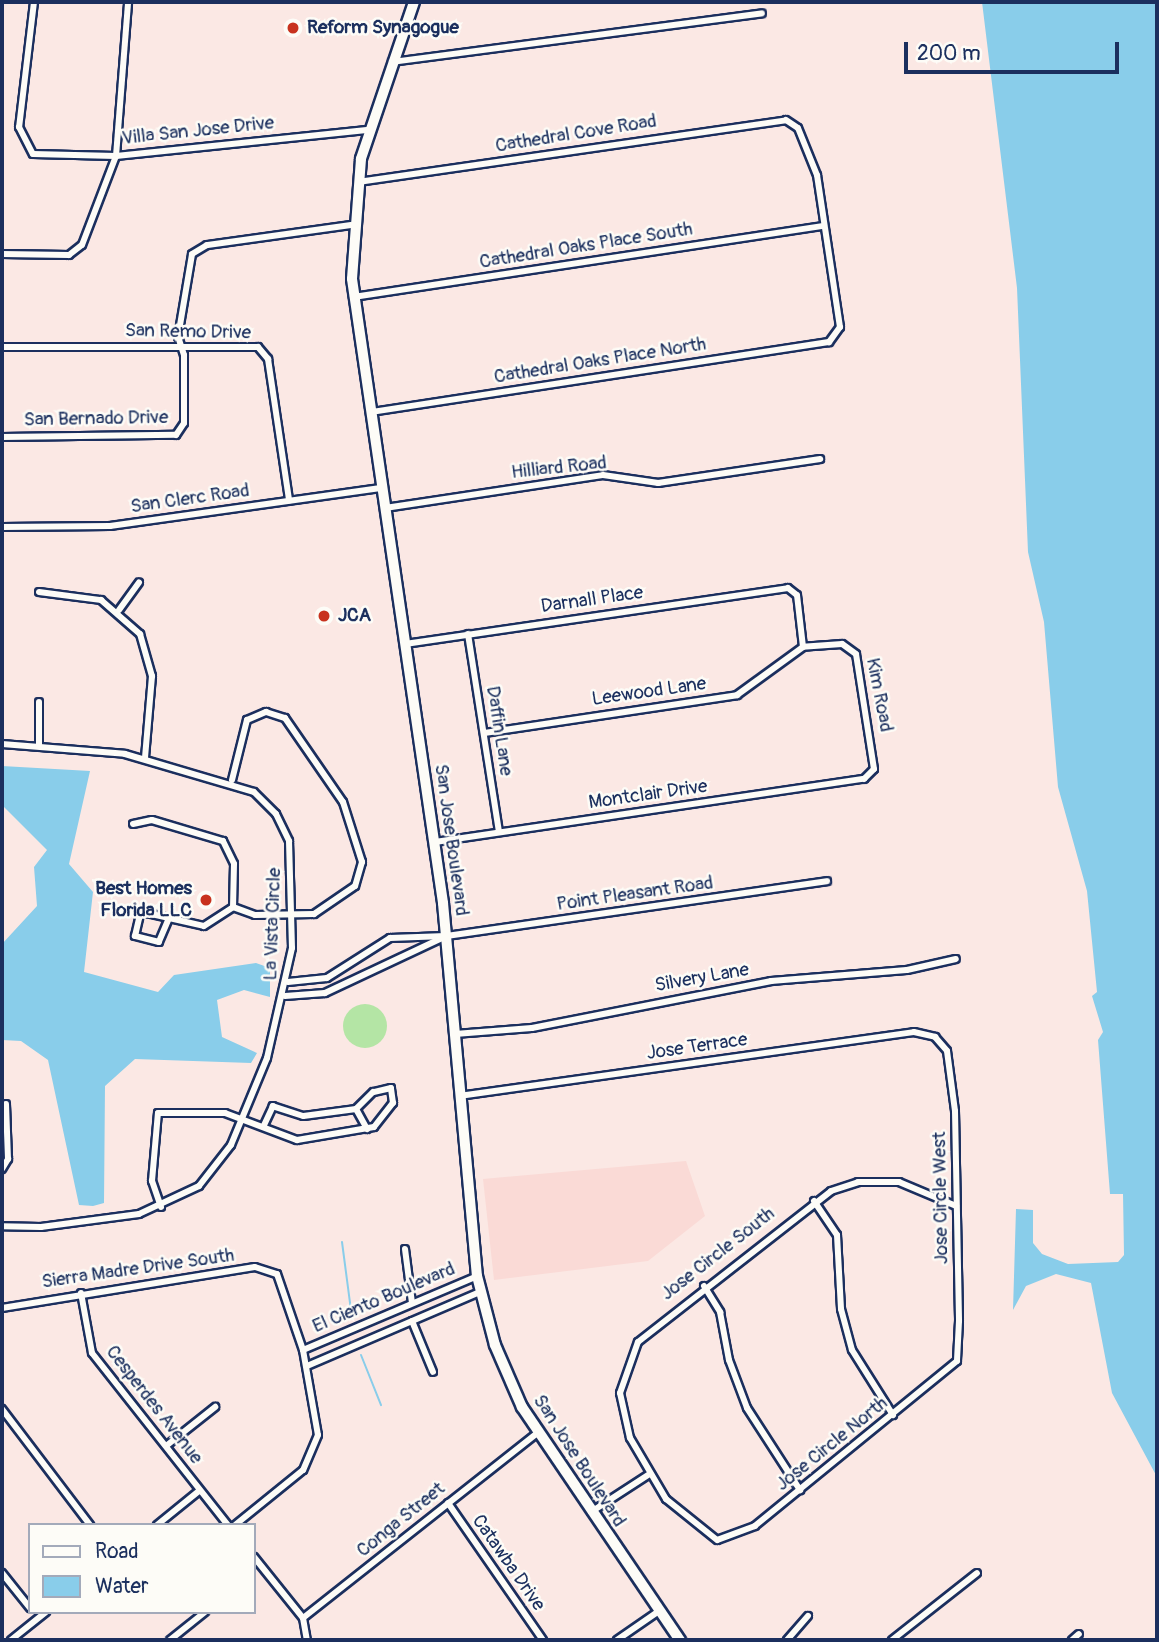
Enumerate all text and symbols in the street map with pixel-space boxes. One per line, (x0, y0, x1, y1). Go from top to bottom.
place label: Reform Synagogue (307, 17, 459, 39)
marker: Reform Synagogue (285, 20, 301, 36)
scale bar (907, 28, 1122, 72)
text: 200 m (917, 40, 981, 67)
street label: Cathedral Cove Road (494, 110, 658, 158)
street label: Villa San Jose Drive (121, 112, 275, 150)
street label: Cathedral Oaks Place South (478, 218, 694, 274)
street label: San Remo Drive (125, 320, 251, 344)
street label: Cathedral Oaks Place North (492, 333, 708, 389)
street label: San Bernado Drive (24, 406, 168, 432)
street label: Hilliard Road (510, 452, 608, 484)
street label: San Clerc Road (129, 479, 251, 519)
street label: Darnall Place (539, 582, 645, 618)
place label: JCA (338, 605, 371, 627)
marker: JCA (316, 608, 332, 624)
street label: Kim Road (861, 656, 897, 734)
street label: Leewood Lane (590, 673, 708, 711)
street label: Daffin Lane (481, 685, 517, 777)
street label: San Jose Boulevard (429, 763, 473, 917)
street label: Montclair Drive (587, 775, 709, 815)
street label: La Vista Circle (260, 867, 286, 981)
street label: Point Pleasant Road (555, 872, 715, 916)
place label: Best Homes Florida LLC (95, 878, 192, 922)
marker: Best Homes Florida LLC (198, 892, 214, 908)
street label: Silvery Lane (653, 959, 751, 997)
street label: Jose Terrace (645, 1029, 749, 1065)
street label: Jose Circle West (928, 1132, 954, 1264)
street label: Jose Circle South (657, 1202, 779, 1306)
street label: Sierra Madre Drive South (40, 1244, 236, 1294)
street label: El Ciento Boulevard (309, 1258, 459, 1338)
street label: Cesperdes Avenue (101, 1341, 207, 1469)
street label: San Jose Boulevard (528, 1391, 630, 1531)
street label: Jose Circle North (771, 1392, 893, 1496)
street label: Conga Street (352, 1478, 450, 1562)
street label: Catawba Drive (466, 1511, 550, 1615)
legend (28, 1523, 256, 1614)
text: Road (95, 1538, 139, 1565)
text: Water (95, 1573, 148, 1600)

